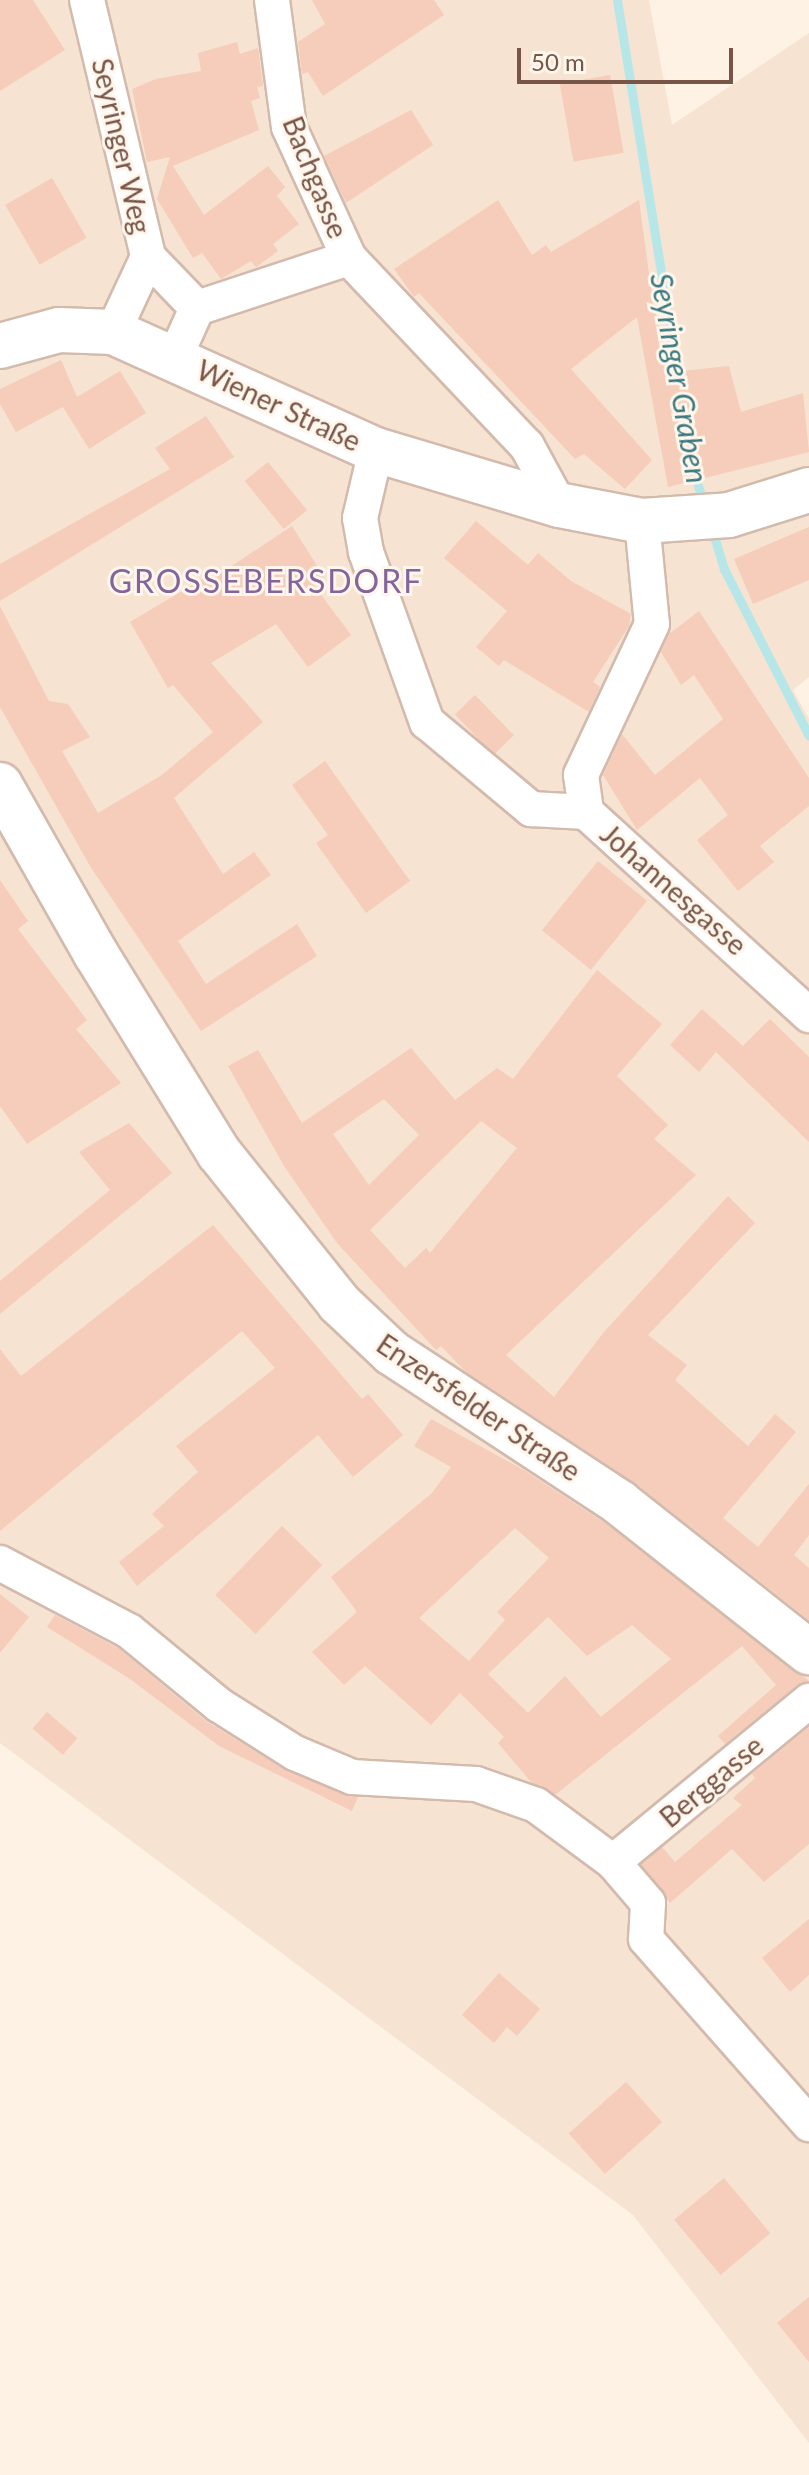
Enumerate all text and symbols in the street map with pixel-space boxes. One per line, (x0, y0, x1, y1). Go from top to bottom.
scale bar (521, 32, 737, 82)
text: 50 m (531, 47, 585, 76)
street label: Seyringer Weg (85, 55, 159, 237)
street label: Bachgasse (276, 111, 356, 243)
water label: Seyringer Graben (644, 270, 716, 486)
street label: Wiener Straße (191, 352, 367, 458)
district label: GROSSEBERSDORF (109, 562, 423, 600)
street label: Johannesgasse (594, 817, 754, 961)
street label: Enzersfelder Straße (371, 1326, 587, 1488)
street label: Berggasse (652, 1728, 770, 1834)

